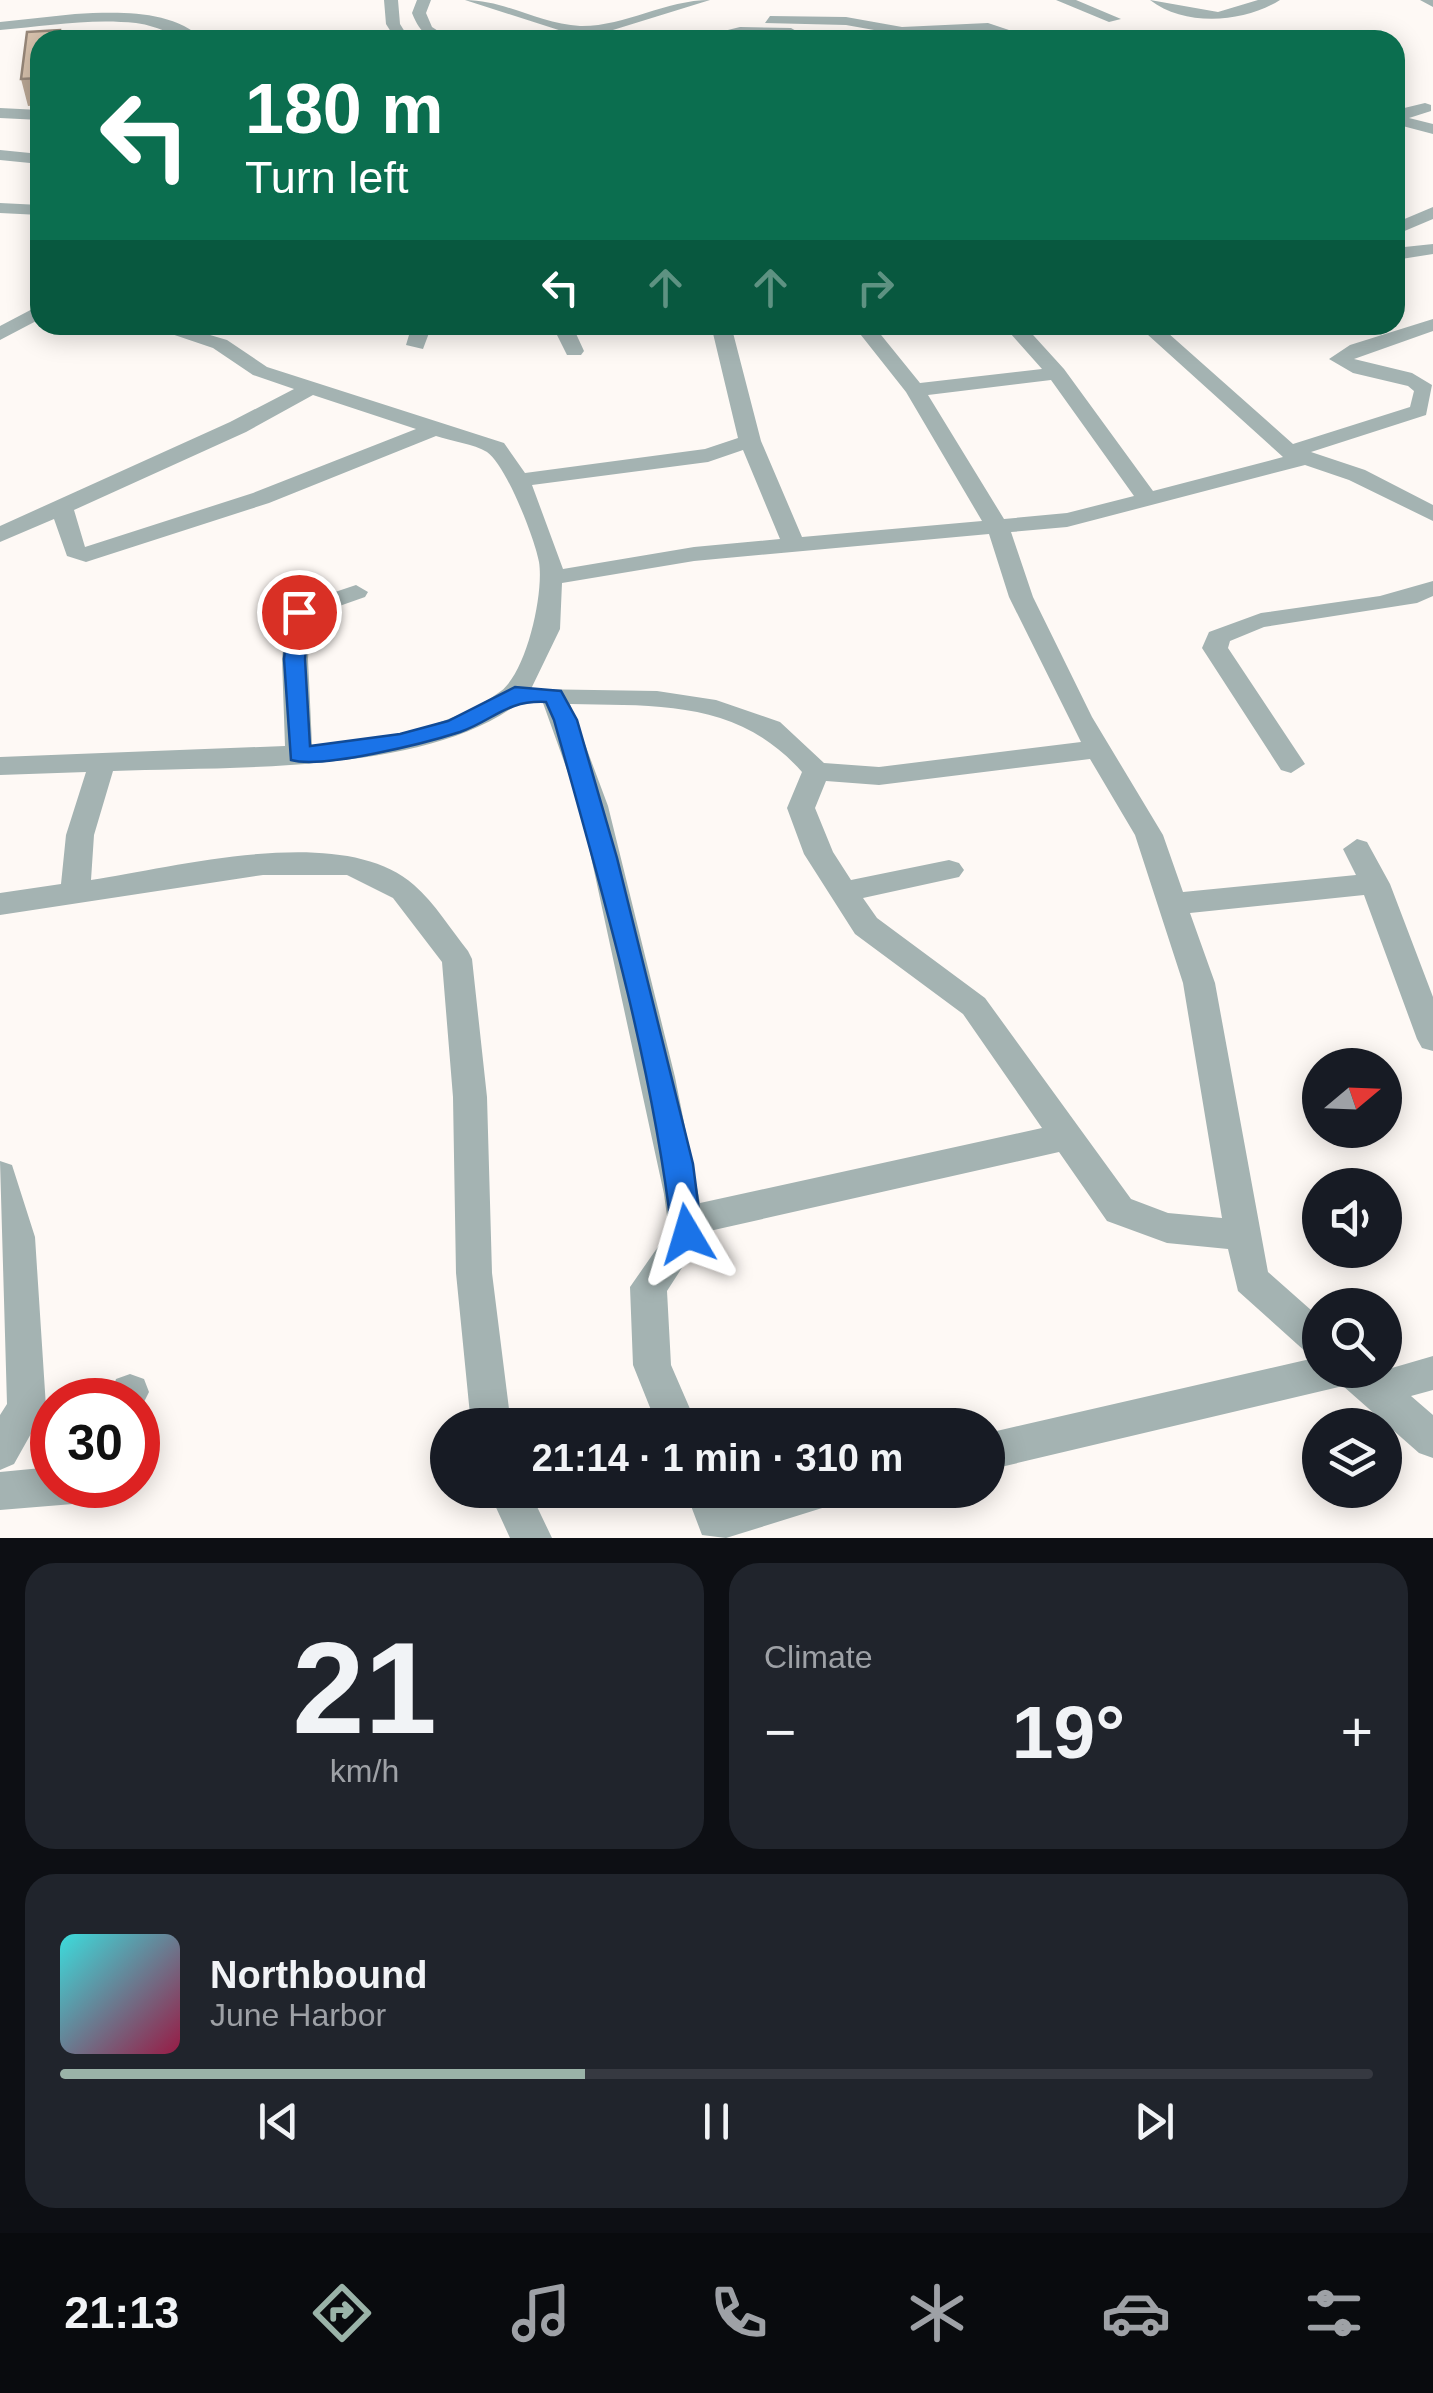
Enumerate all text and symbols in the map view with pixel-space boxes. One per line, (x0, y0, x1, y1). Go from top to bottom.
icon: left (80, 70, 210, 200)
text: 180 m (245, 70, 443, 148)
text: Turn left (245, 152, 408, 203)
icon: left (533, 260, 588, 315)
icon: ahead (638, 260, 693, 315)
icon: ahead (743, 260, 798, 315)
icon: right (848, 260, 903, 315)
pin (257, 570, 342, 655)
icon: arrive (272, 585, 327, 640)
north arrow (1302, 1048, 1402, 1148)
map controls (1302, 1048, 1402, 1508)
button: sound (1302, 1168, 1402, 1268)
position arrow (635, 1182, 739, 1286)
button: search (1302, 1288, 1402, 1388)
speed limit sign: 30 (30, 1378, 160, 1508)
button: layers (1302, 1408, 1402, 1508)
text: 21:14 · 1 min · 310 m (532, 1437, 903, 1479)
text: 21 (292, 1615, 437, 1761)
text: Climate (764, 1639, 872, 1675)
text: 19° (1012, 1690, 1125, 1774)
text: − (764, 1701, 796, 1763)
text: + (1341, 1701, 1373, 1763)
text: km/h (330, 1753, 399, 1789)
text: Northbound (210, 1954, 427, 1996)
text: June Harbor (210, 1997, 386, 2033)
icon: previous (251, 2094, 306, 2149)
icon: pause (689, 2094, 744, 2149)
icon: next (1127, 2094, 1182, 2149)
icon: directions (307, 2278, 377, 2348)
icon: music (506, 2278, 576, 2348)
icon: phone (704, 2278, 774, 2348)
icon: climate (902, 2278, 972, 2348)
icon: car (1101, 2278, 1171, 2348)
icon: filters (1299, 2278, 1369, 2348)
text: 21:13 (64, 2287, 179, 2338)

